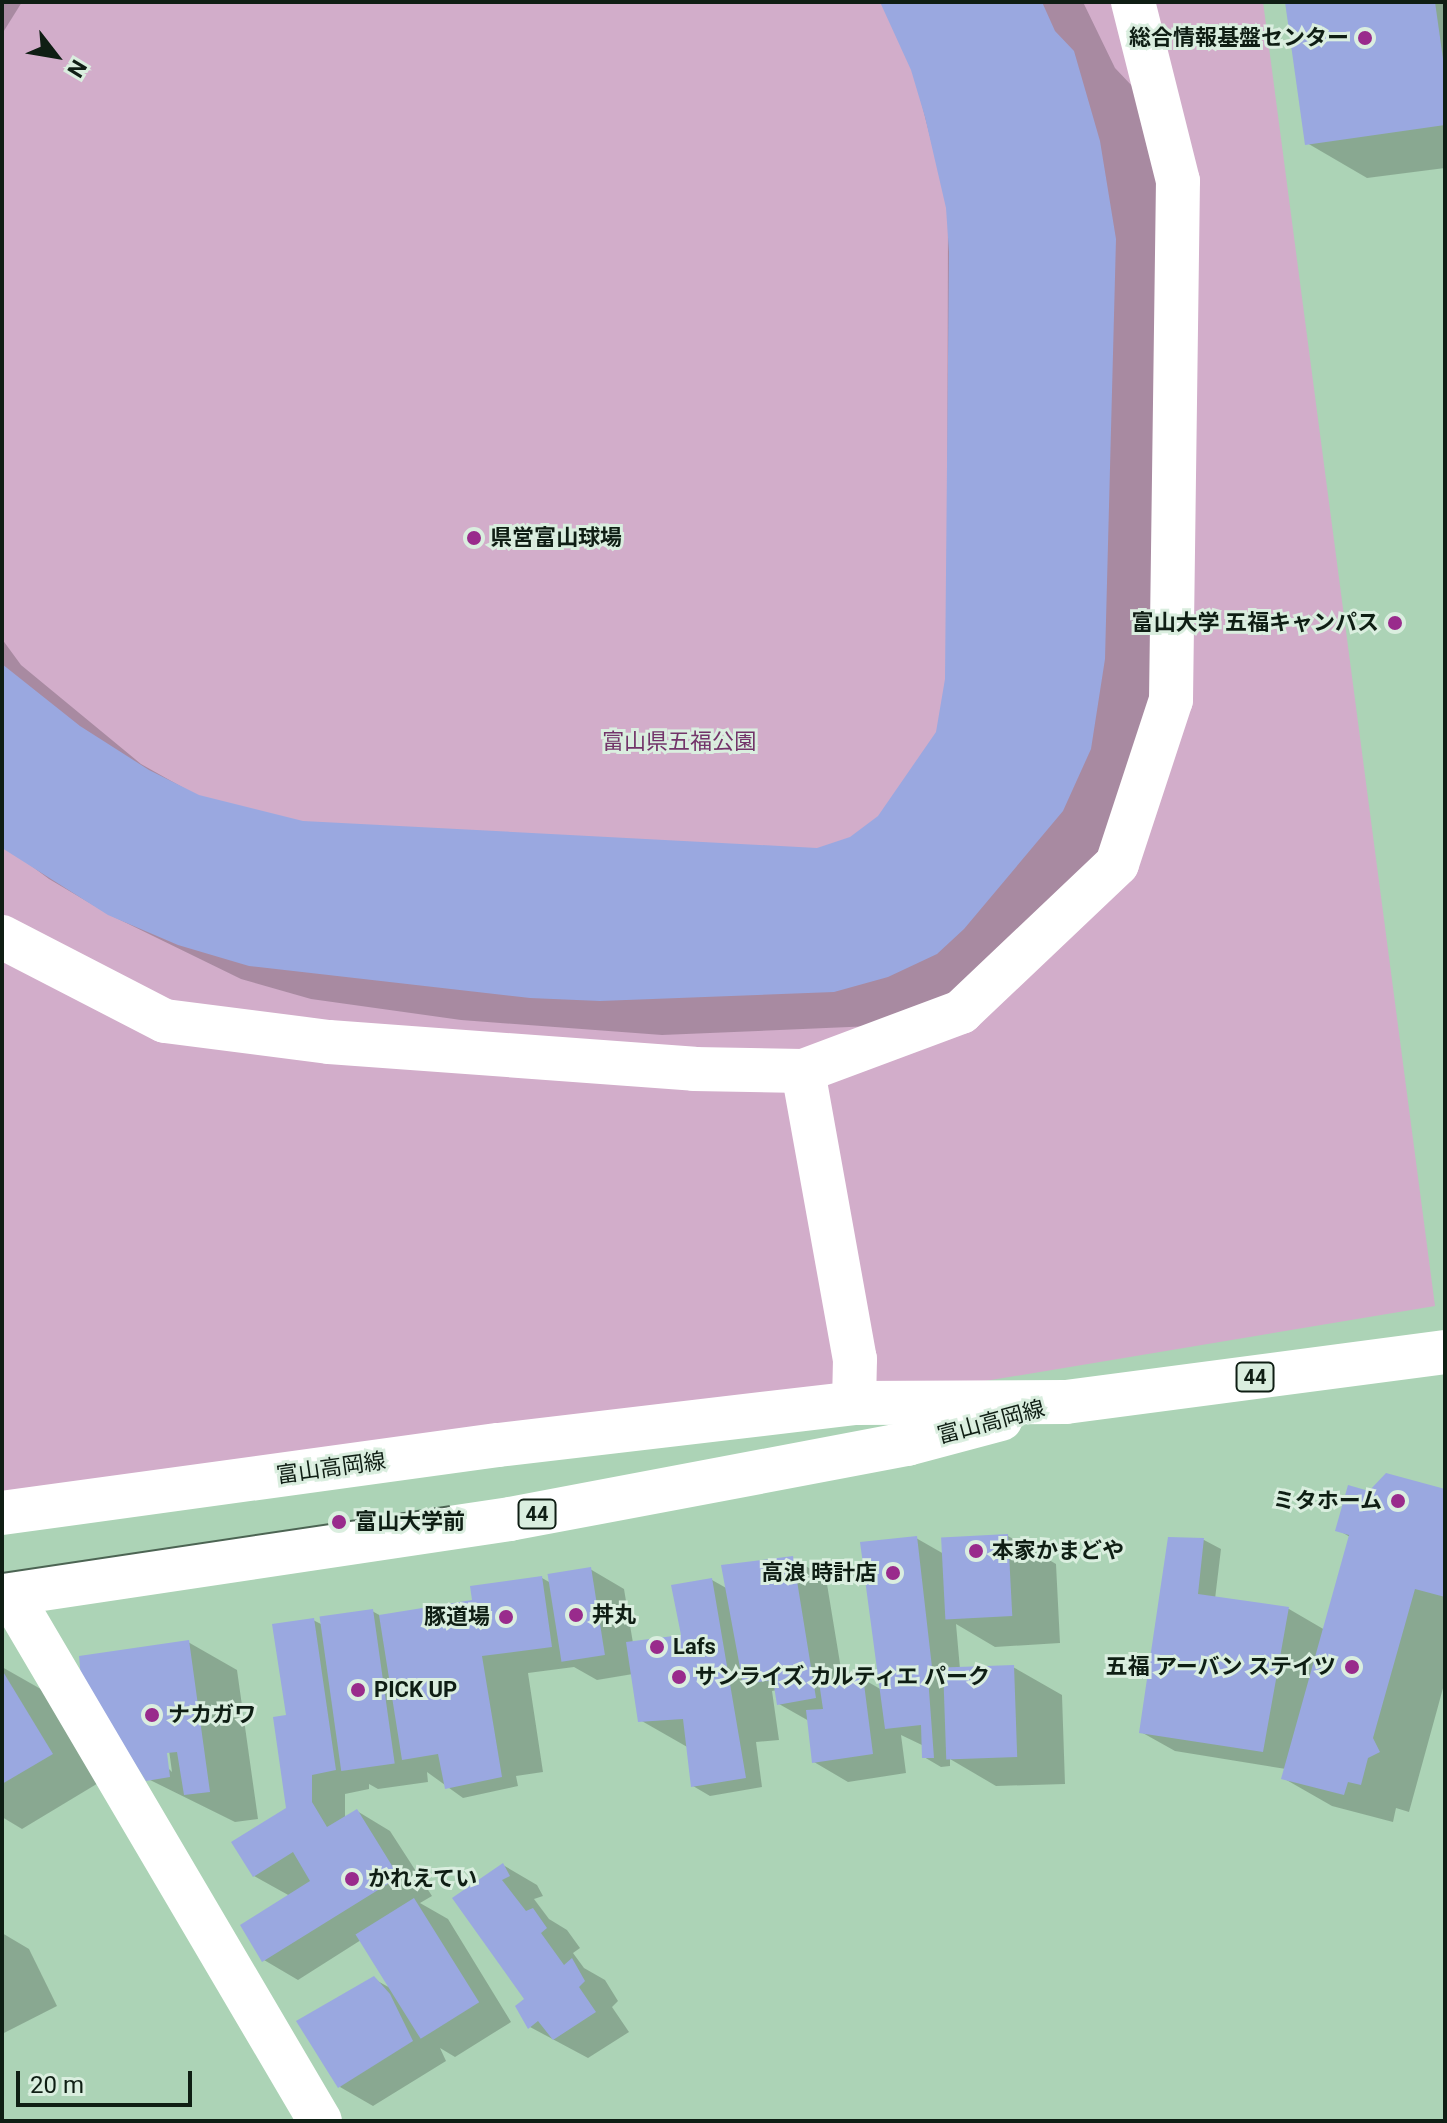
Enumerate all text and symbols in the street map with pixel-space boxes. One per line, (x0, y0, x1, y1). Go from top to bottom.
north arrow (16, 16, 96, 96)
place label: 総合情報基盤センター (1129, 25, 1349, 51)
marker: 総合情報基盤センター (1356, 29, 1374, 47)
text: N (62, 56, 92, 82)
place label: 県営富山球場 (490, 525, 622, 551)
marker: 県営富山球場 (465, 529, 483, 547)
place label: 富山大学 五福キャンパス (1132, 610, 1379, 636)
marker: 富山大学 五福キャンパス (1386, 614, 1404, 632)
park label: 富山県五福公園 (602, 729, 756, 755)
road number: 44 (1235, 1361, 1275, 1393)
street label: 富山高岡線 (934, 1395, 1048, 1449)
street label: 富山高岡線 (275, 1447, 387, 1489)
place label: ミタホーム (1272, 1488, 1382, 1514)
marker: ミタホーム (1389, 1492, 1407, 1510)
road number: 44 (517, 1498, 557, 1530)
place label: 富山大学前 (355, 1509, 465, 1535)
marker: 富山大学前 (330, 1513, 348, 1531)
place label: 本家かまどや (992, 1538, 1124, 1564)
marker: 本家かまどや (967, 1542, 985, 1560)
place label: 高浪 時計店 (762, 1560, 877, 1586)
marker: 高浪 時計店 (884, 1564, 902, 1582)
place label: 丼丸 (592, 1602, 636, 1628)
place label: 豚道場 (424, 1604, 490, 1630)
marker: 丼丸 (567, 1606, 585, 1624)
marker: 豚道場 (497, 1608, 515, 1626)
place label: Lafs (673, 1634, 716, 1660)
marker: Lafs (648, 1638, 666, 1656)
place label: 五福 アーバン ステイツ (1106, 1654, 1336, 1680)
marker: 五福 アーバン ステイツ (1343, 1658, 1361, 1676)
place label: サンライズ カルティエ パーク (695, 1664, 992, 1690)
marker: サンライズ カルティエ パーク (670, 1668, 688, 1686)
place label: PICK UP (374, 1677, 457, 1703)
marker: PICK UP (349, 1681, 367, 1699)
place label: ナカガワ (168, 1702, 256, 1728)
marker: ナカガワ (143, 1706, 161, 1724)
place label: かれえてい (368, 1866, 478, 1892)
marker: かれえてい (343, 1870, 361, 1888)
scale bar (20, 2055, 196, 2105)
text: 20 m (30, 2071, 84, 2099)

